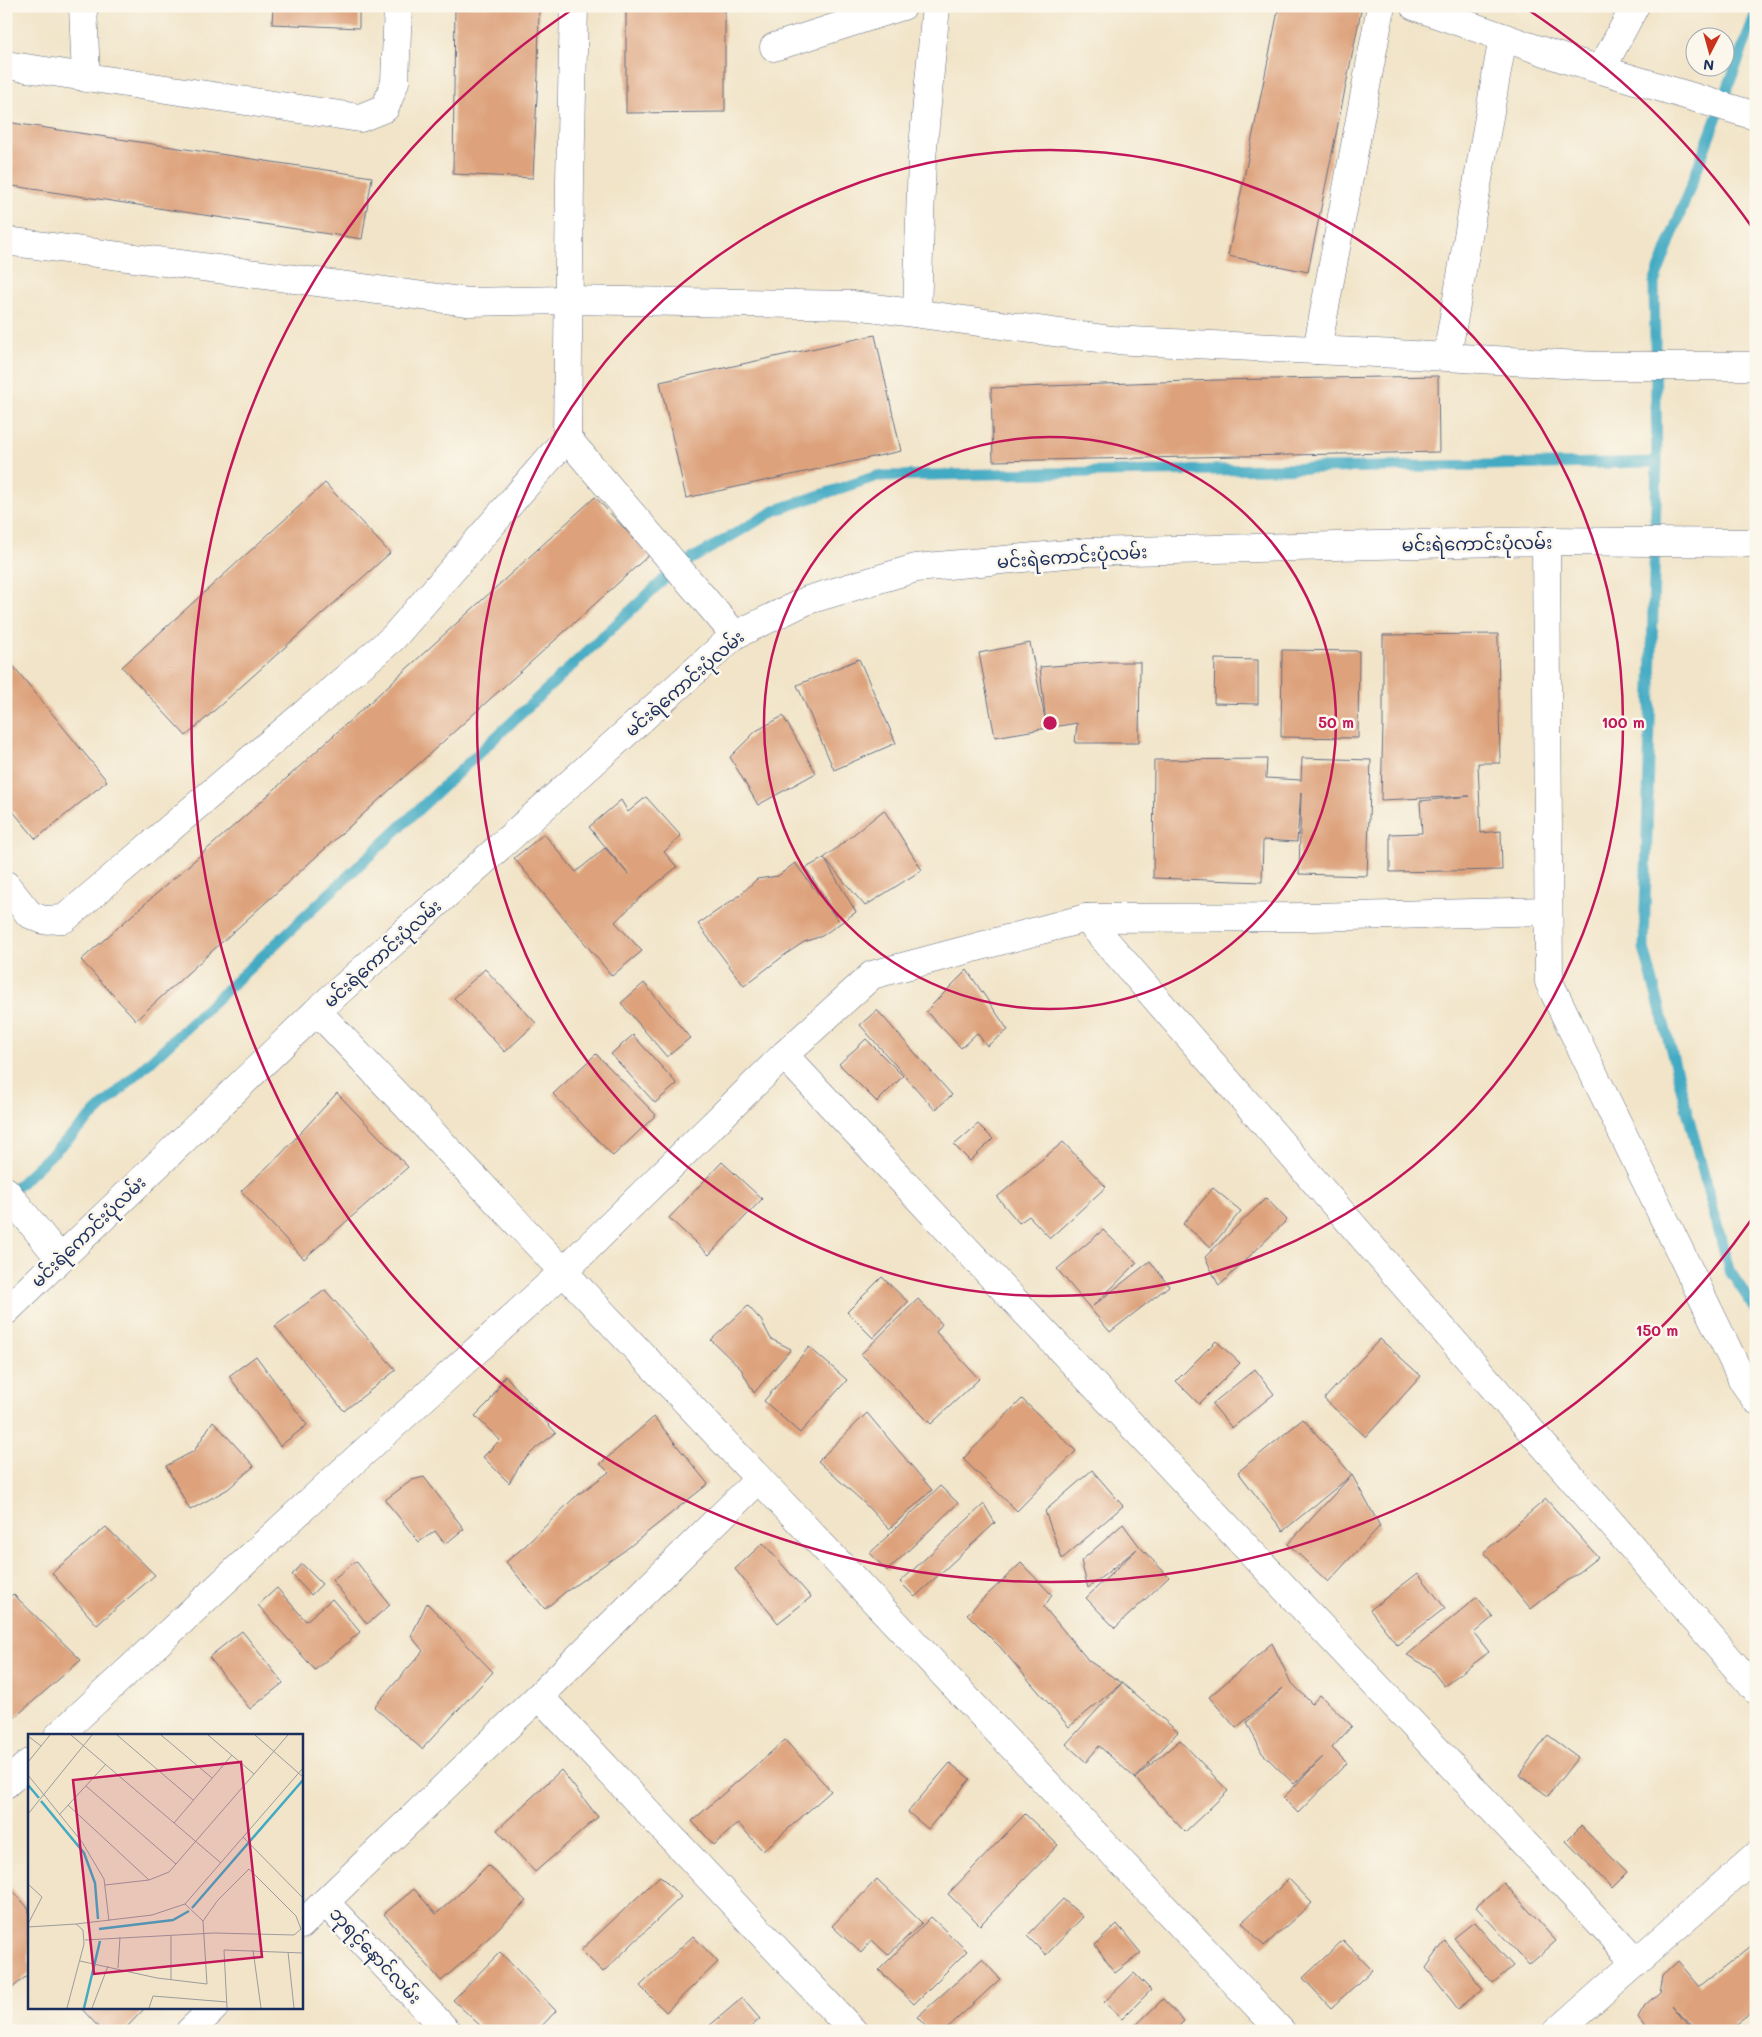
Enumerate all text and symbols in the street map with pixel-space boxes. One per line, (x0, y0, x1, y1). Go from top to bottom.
north arrow (1684, 28, 1734, 78)
text: N (1702, 55, 1715, 75)
street label: မင်းရဲကောင်းပုံလမ်း (1401, 530, 1553, 560)
street label: မင်းရဲကောင်းပုံလမ်း (996, 539, 1148, 577)
street label: မင်းရဲကောင်းပုံလမ်း (619, 624, 751, 745)
text: 50 m (1318, 712, 1354, 732)
text: 100 m (1601, 712, 1645, 732)
centre of rings (1041, 714, 1059, 732)
street label: မင်းရဲကောင်းပုံလမ်း (318, 894, 449, 1015)
street label: မင်းရဲကောင်းပုံလမ်း (25, 1170, 153, 1295)
text: 150 m (1636, 1320, 1678, 1340)
inset map (28, 1734, 302, 2010)
street label: ဘုရင့်နောင်လမ်း (322, 1901, 427, 2011)

